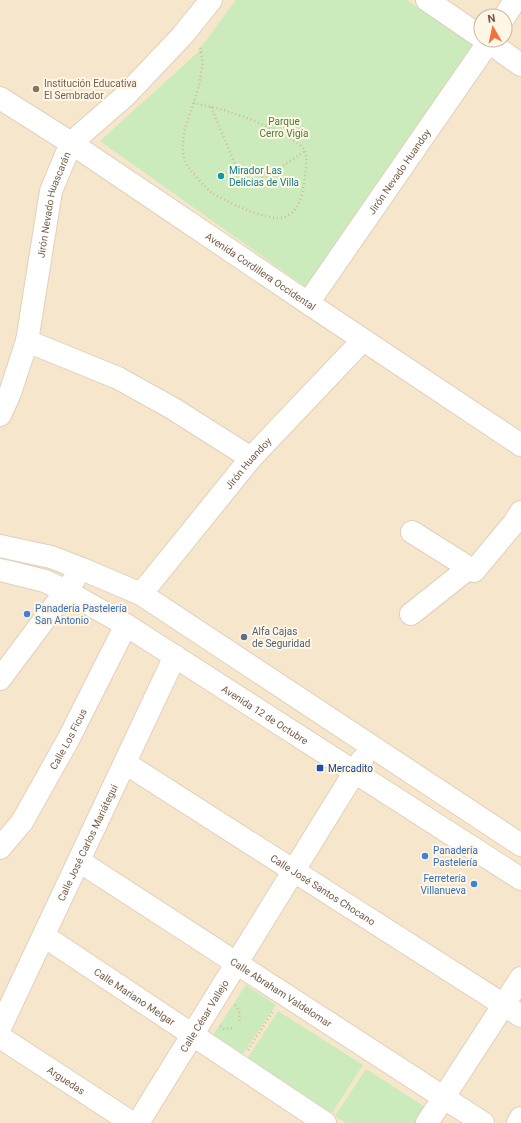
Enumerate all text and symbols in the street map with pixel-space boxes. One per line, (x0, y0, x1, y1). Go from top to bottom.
north arrow (473, 8, 513, 48)
text: N (487, 12, 497, 26)
place label: Institución Educativa El Sembrador (44, 78, 137, 101)
marker: Institución Educativa El Sembrador (31, 84, 41, 94)
park label: Parque Cerro Vigía (259, 116, 309, 139)
street label: Jirón Nevado Huandoy (366, 127, 432, 216)
street label: Jirón Nevado Huascarán (35, 150, 72, 259)
place label: Mirador Las Delicias de Villa (229, 165, 299, 188)
marker: Mirador Las Delicias de Villa (216, 171, 226, 181)
street label: Avenida Cordillera Occidental (204, 230, 318, 312)
street label: Jirón Huandoy (223, 435, 273, 491)
place label: Panadería Pastelería San Antonio (35, 603, 127, 626)
marker: Panadería Pastelería San Antonio (22, 609, 32, 619)
place label: Alfa Cajas de Seguridad (252, 626, 310, 649)
marker: Alfa Cajas de Seguridad (239, 632, 249, 642)
street label: Avenida 12 de Octubre (220, 683, 310, 746)
street label: Calle Los Ficus (47, 707, 88, 771)
marker: Mercadito (315, 763, 325, 773)
place label: Mercadito (328, 763, 373, 774)
street label: Calle José Carlos Mariátegui (55, 782, 119, 903)
place label: Panadería Pastelería (433, 845, 478, 868)
marker: Panadería Pastelería (420, 851, 430, 861)
street label: Calle José Santos Chocano (269, 852, 378, 927)
place label: Ferretería Villanueva (420, 873, 466, 896)
marker: Ferretería Villanueva (469, 879, 479, 889)
street label: Calle Abraham Valdelomar (229, 955, 334, 1029)
street label: Calle Mariano Melgar (92, 966, 178, 1028)
street label: Calle César Vallejo (178, 977, 231, 1054)
street label: Arguedas (45, 1064, 87, 1096)

